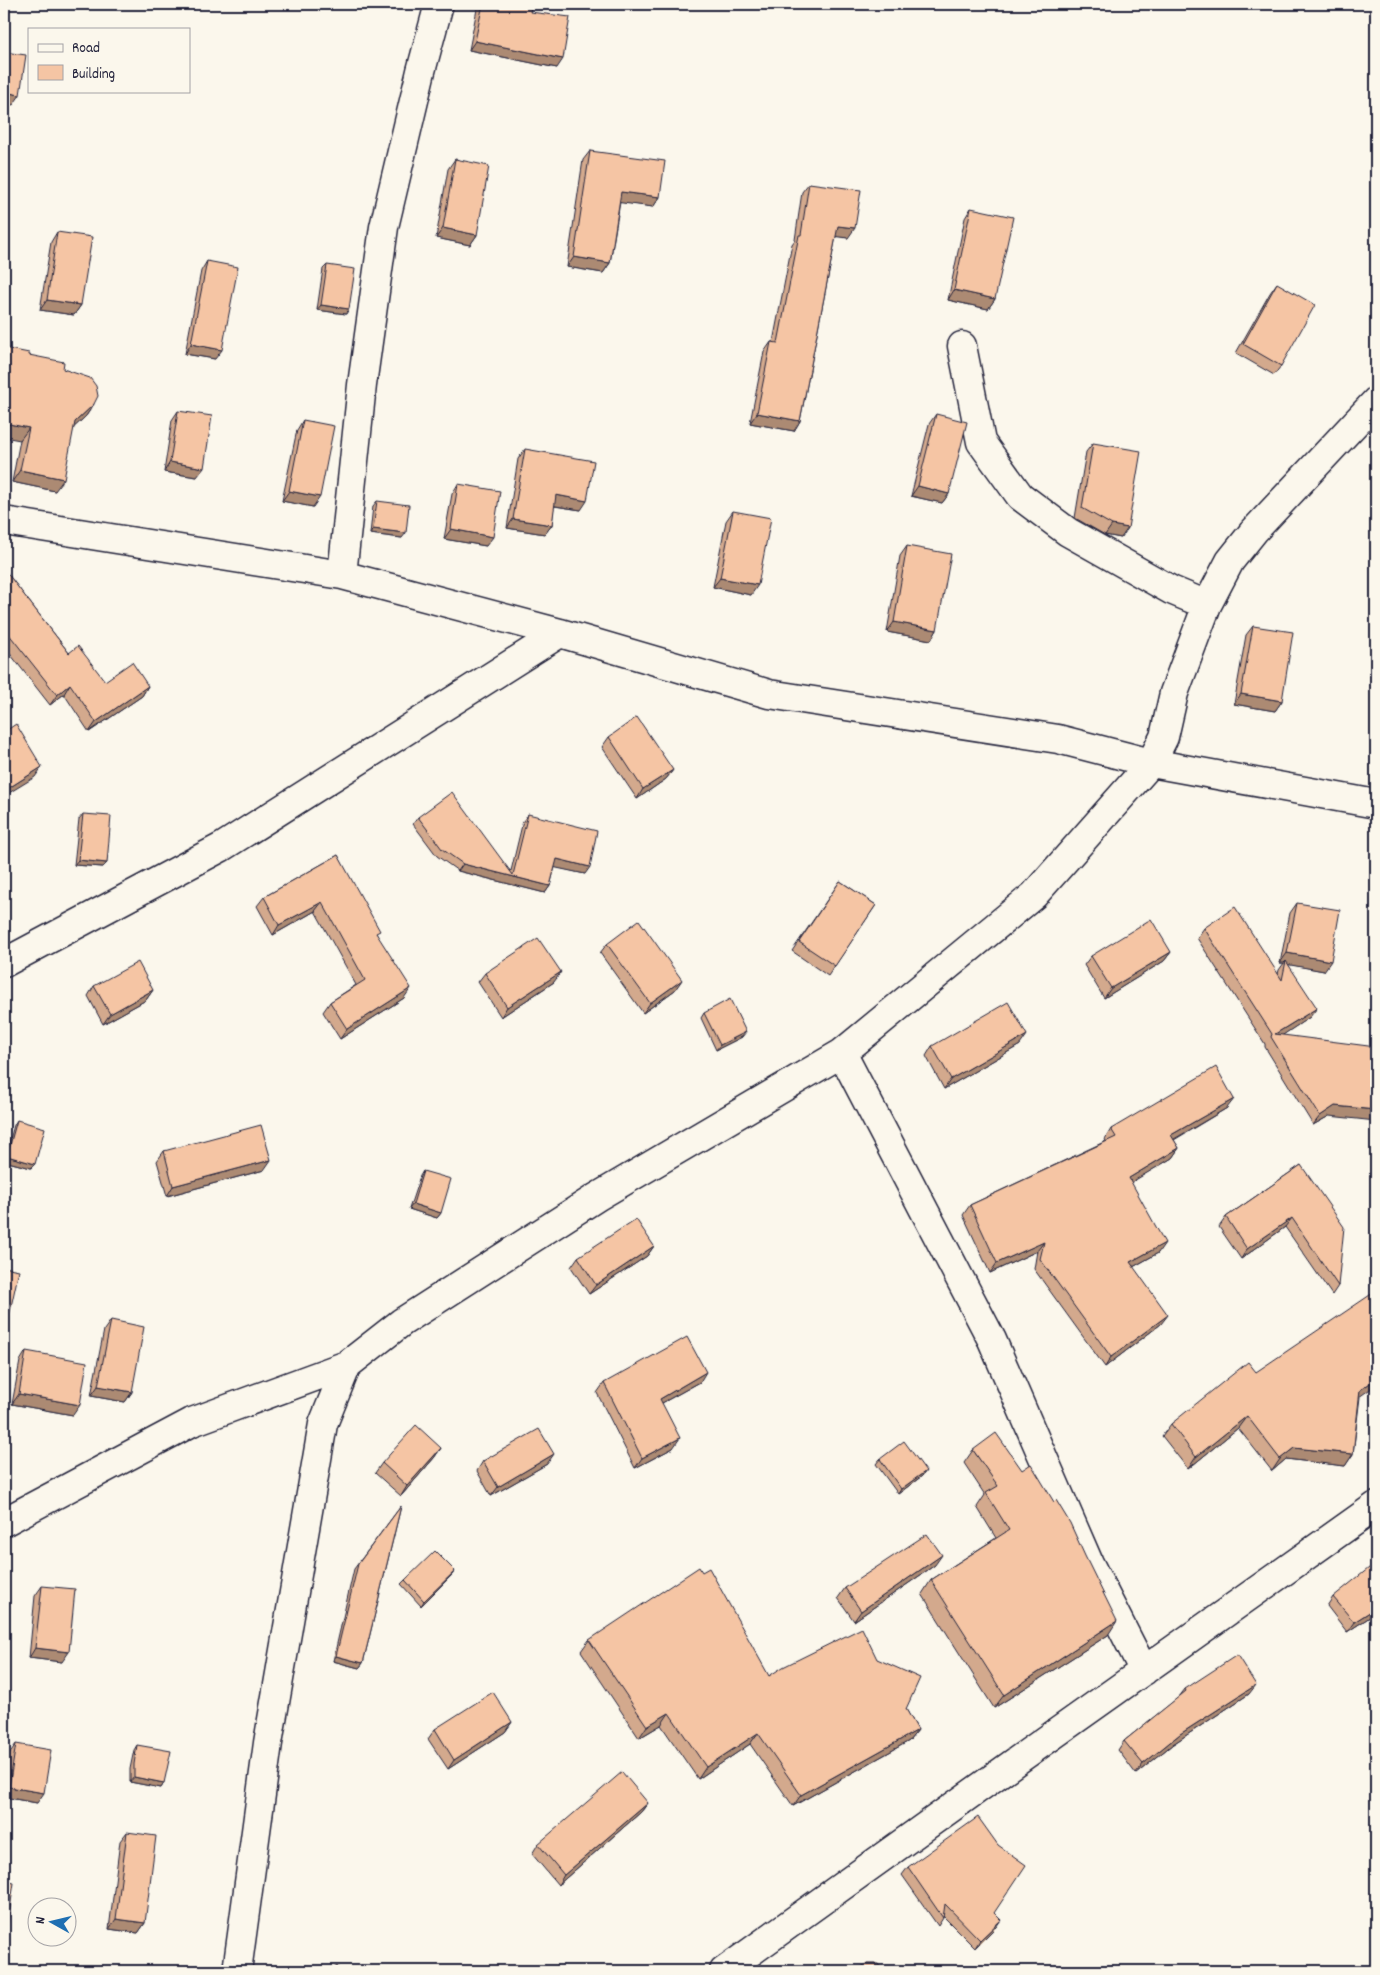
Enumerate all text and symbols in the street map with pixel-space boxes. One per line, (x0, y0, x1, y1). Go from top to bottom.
legend (28, 28, 190, 92)
text: Road (72, 38, 100, 60)
text: Building (72, 64, 115, 86)
north arrow (28, 1898, 78, 1948)
text: N (31, 1916, 52, 1925)

